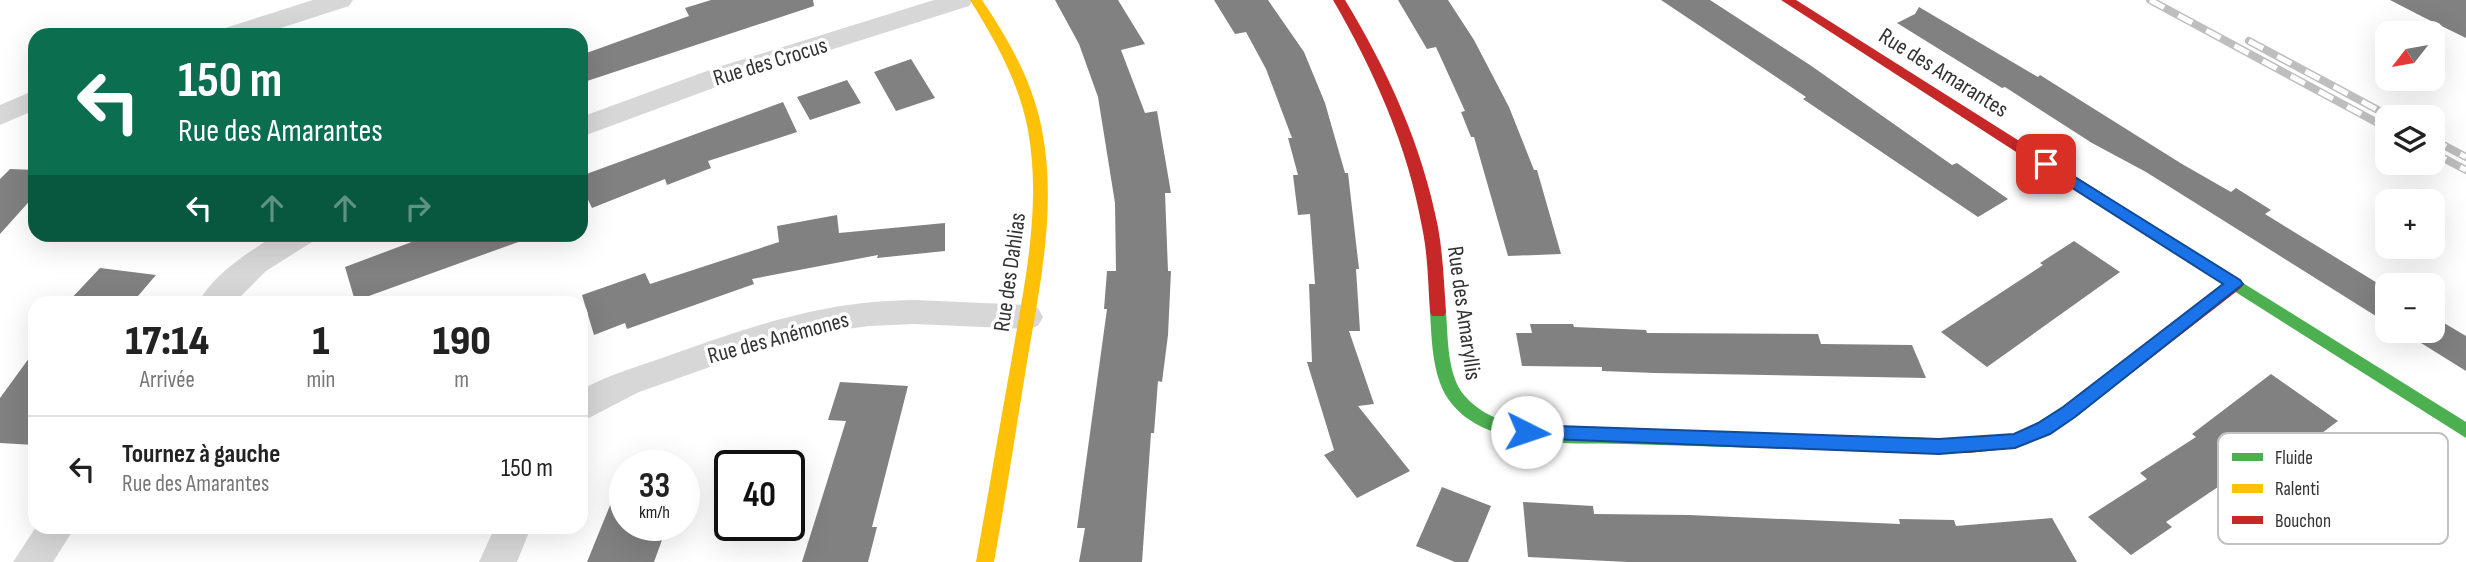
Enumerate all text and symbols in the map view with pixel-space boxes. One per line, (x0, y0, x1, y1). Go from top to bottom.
north arrow (2375, 21, 2445, 91)
map controls (2375, 21, 2445, 343)
street label: Rue des Amarantes (1874, 22, 2013, 124)
street label: Rue des Crocus (710, 31, 831, 93)
text: 150 m (178, 52, 282, 111)
icon: left (63, 56, 154, 147)
button: layers (2375, 105, 2445, 175)
text: Rue des Amarantes (178, 112, 383, 151)
pin (2016, 134, 2076, 194)
icon: arrive (2027, 145, 2065, 183)
icon: left (180, 189, 218, 227)
icon: ahead (253, 189, 291, 227)
icon: ahead (326, 189, 364, 227)
icon: right (399, 189, 437, 227)
button: + (2375, 189, 2445, 259)
street label: Rue des Dahlias (988, 211, 1032, 333)
street label: Rue des Amaryllis (1441, 244, 1487, 382)
button: − (2375, 273, 2445, 343)
street label: Rue des Anémones (705, 306, 852, 370)
text: 17:14 (125, 316, 209, 367)
text: 1 (312, 316, 329, 367)
text: 190 (432, 316, 491, 367)
text: Arrivée (140, 366, 195, 394)
text: min (306, 366, 335, 394)
text: m (454, 366, 469, 394)
position arrow (1490, 395, 1564, 469)
legend (2218, 433, 2448, 544)
text: Tournez à gauche (122, 439, 280, 470)
text: Fluide (2275, 447, 2313, 470)
icon: left (63, 450, 101, 488)
speed limit sign: 40 (714, 450, 805, 541)
text: 150 m (501, 453, 553, 484)
text: 33 (639, 465, 670, 508)
text: Rue des Amarantes (122, 470, 269, 498)
text: Ralenti (2275, 478, 2320, 501)
text: km/h (639, 502, 670, 523)
text: Bouchon (2275, 510, 2331, 533)

